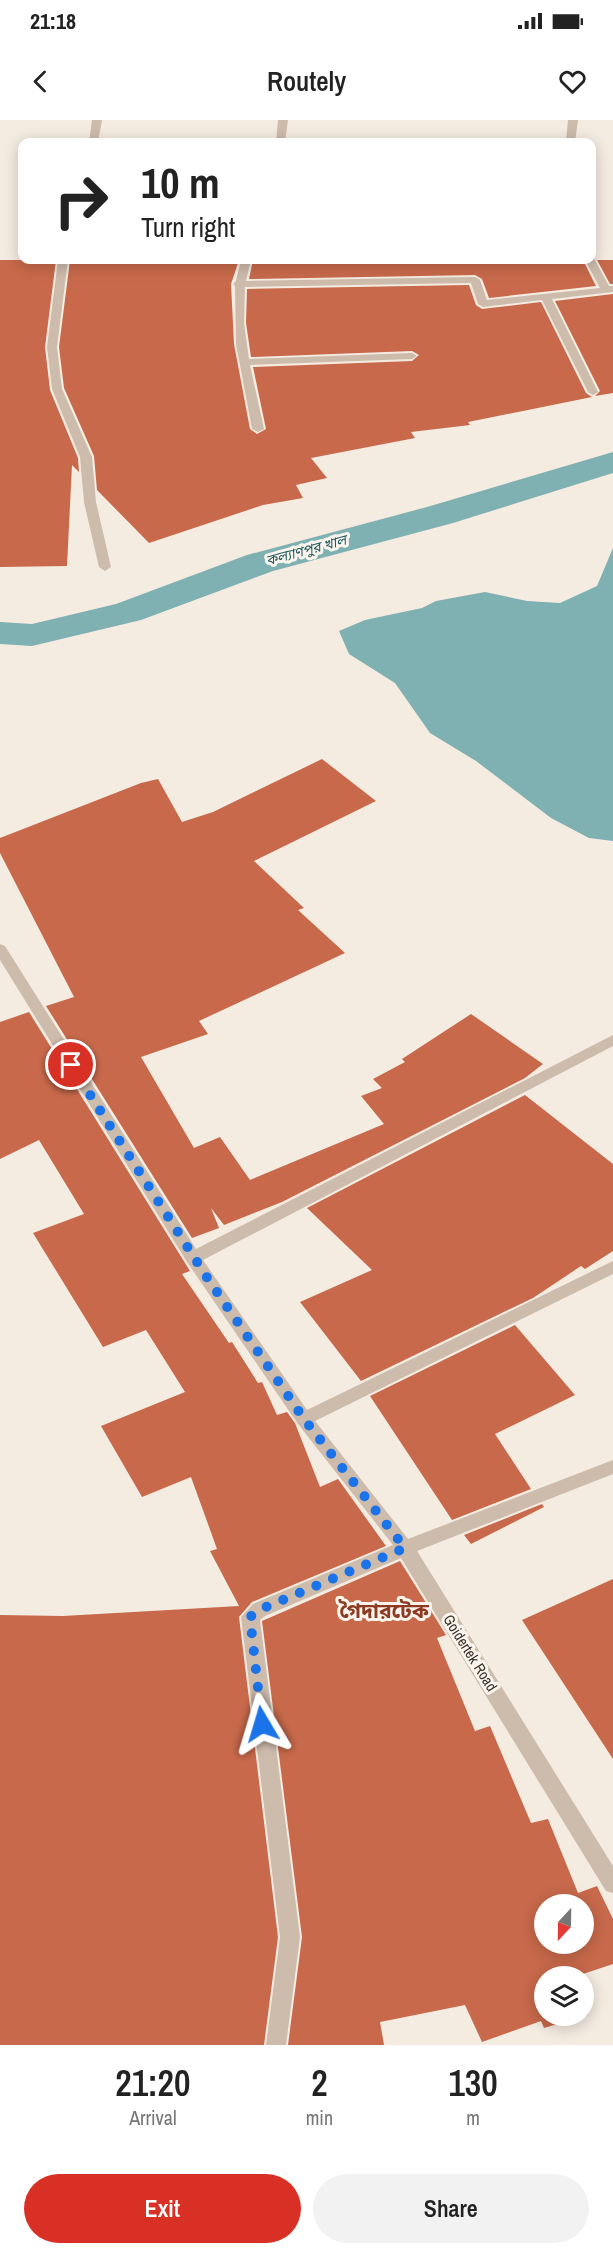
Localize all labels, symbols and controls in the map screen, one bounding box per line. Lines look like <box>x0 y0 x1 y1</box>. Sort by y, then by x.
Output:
text: 21:18 <box>30 6 76 36</box>
text: Routely <box>267 63 346 99</box>
icon: back <box>24 65 57 98</box>
icon: heart <box>556 65 589 98</box>
text: 10 m <box>141 155 220 211</box>
icon: right <box>42 162 120 240</box>
text: Turn right <box>141 209 235 245</box>
water label: কল্যাণপুর খাল <box>264 530 351 569</box>
pin <box>45 1039 96 1090</box>
icon: arrive <box>54 1048 87 1081</box>
district label: গৈদারটেক <box>338 1596 430 1625</box>
street label: Goidertek Road <box>439 1610 502 1695</box>
position arrow <box>230 1692 294 1756</box>
north arrow <box>534 1894 594 1954</box>
map controls <box>534 1894 594 2026</box>
button: layers <box>534 1966 594 2026</box>
text: 21:20 <box>115 2059 190 2107</box>
text: 2 <box>311 2059 328 2107</box>
text: 130 <box>448 2059 498 2107</box>
text: Arrival <box>129 2104 177 2131</box>
text: min <box>306 2104 333 2131</box>
text: m <box>466 2104 480 2131</box>
button: Exit <box>24 2174 301 2243</box>
button: Share <box>313 2174 589 2243</box>

